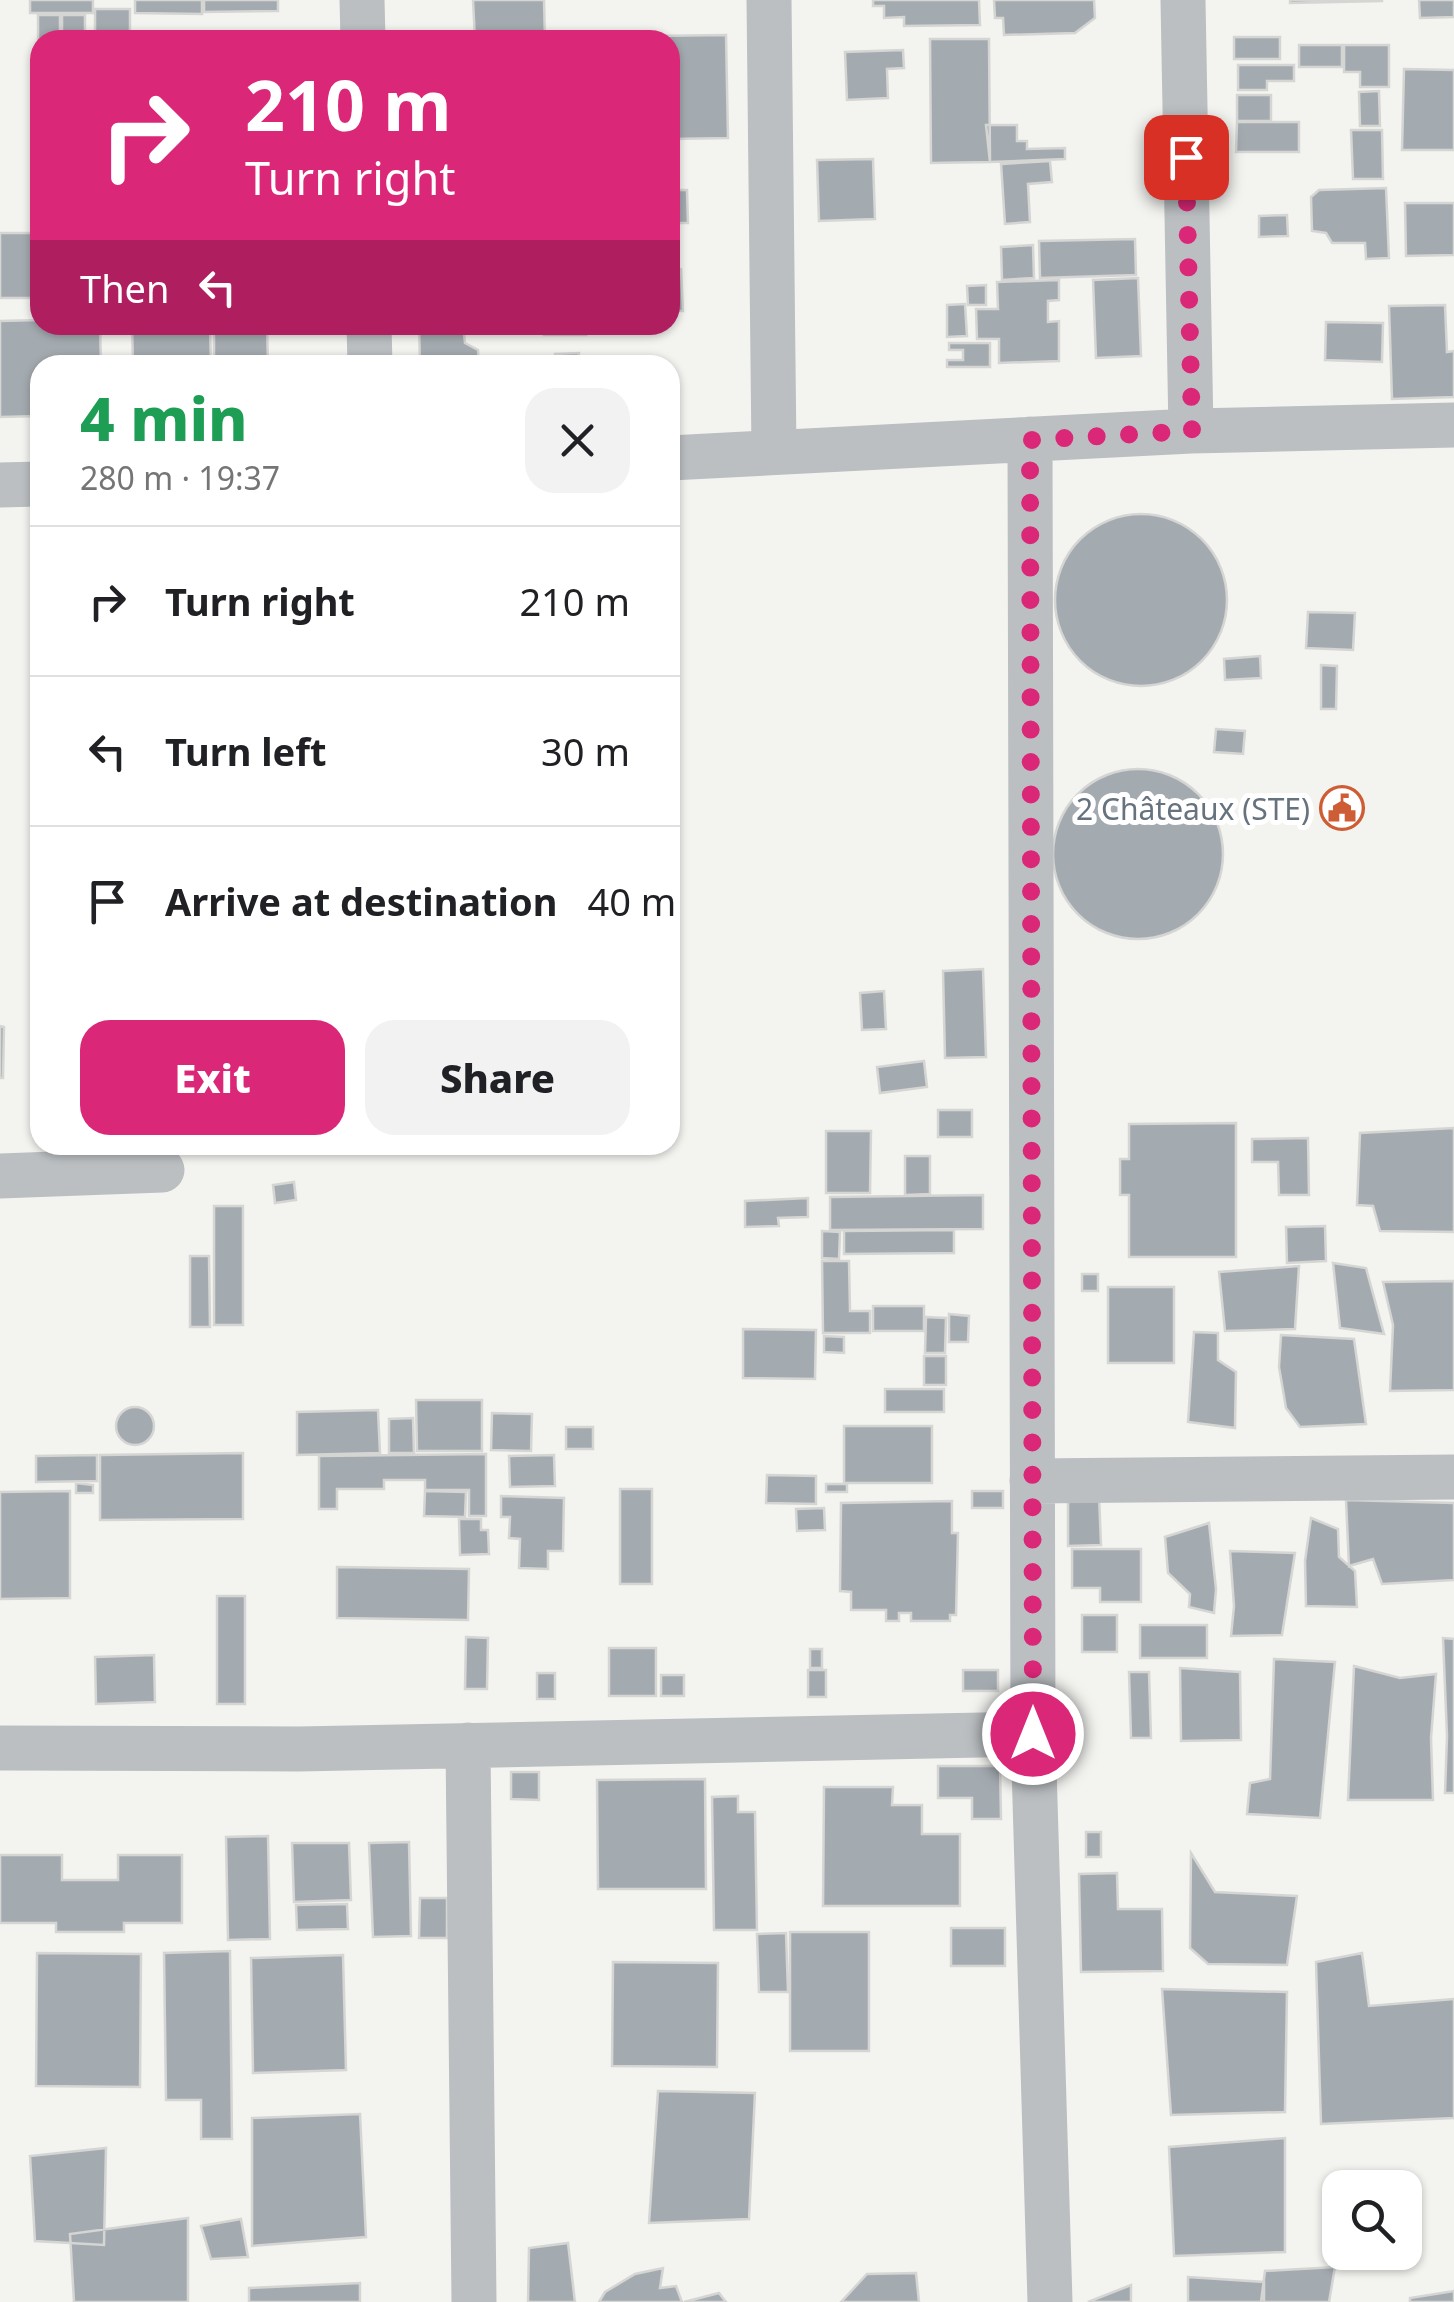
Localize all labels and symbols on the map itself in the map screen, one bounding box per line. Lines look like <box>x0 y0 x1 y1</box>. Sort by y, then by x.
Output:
pin <box>1144 115 1229 200</box>
public building icon: 2 Châteaux (STE) <box>1319 785 1365 831</box>
place label: 2 Châteaux (STE) <box>1076 788 1310 829</box>
position arrow <box>981 1682 1085 1786</box>

